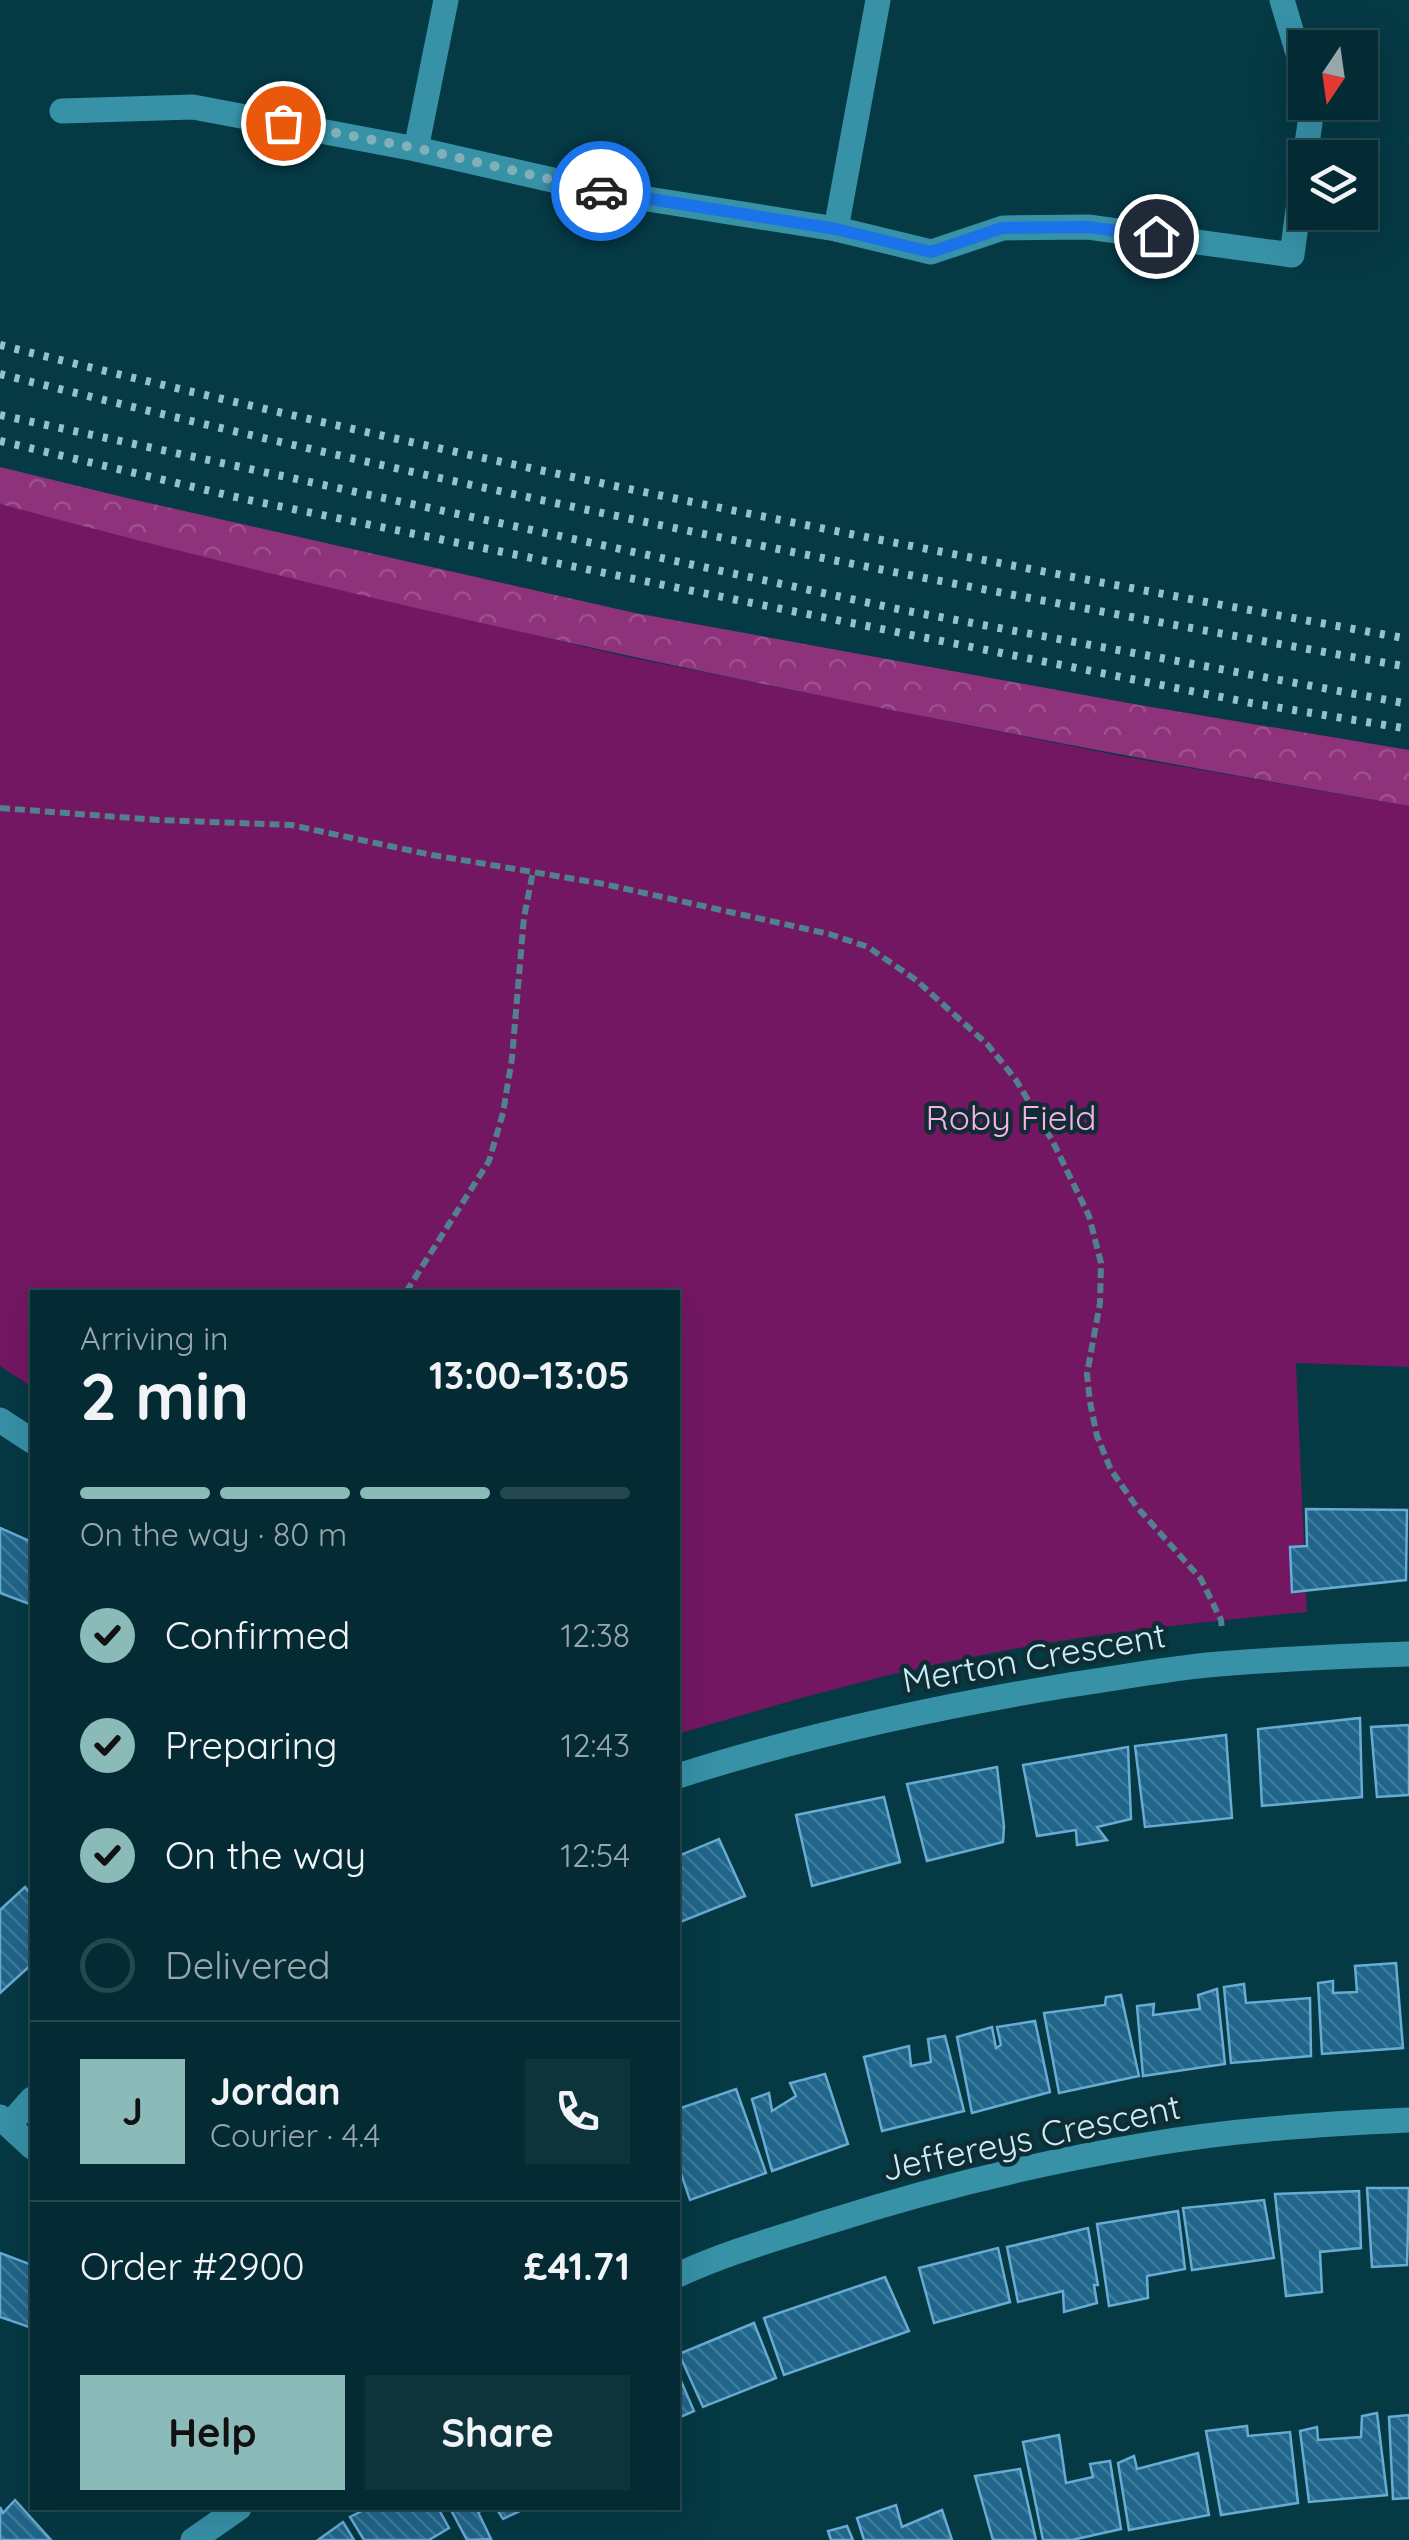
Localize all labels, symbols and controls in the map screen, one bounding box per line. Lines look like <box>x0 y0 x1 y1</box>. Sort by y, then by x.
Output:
north arrow <box>1288 30 1378 120</box>
map controls <box>1288 30 1378 230</box>
pin <box>241 81 326 166</box>
icon: bag <box>256 96 311 151</box>
button: layers <box>1288 140 1378 230</box>
courier <box>551 141 651 241</box>
icon: car <box>574 164 629 219</box>
pin <box>1114 194 1199 279</box>
icon: home <box>1129 209 1184 264</box>
park label: Roby Field <box>925 1095 1097 1139</box>
text: Arriving in <box>80 1318 229 1358</box>
text: 13:00–13:05 <box>429 1351 630 1399</box>
text: 2 min <box>80 1355 249 1436</box>
text: On the way · 80 m <box>80 1514 347 1554</box>
icon: check <box>80 1608 135 1663</box>
text: Confirmed <box>165 1611 350 1659</box>
street label: Merton Crescent <box>899 1612 1169 1702</box>
text: 12:38 <box>560 1615 630 1655</box>
icon: check <box>80 1718 135 1773</box>
text: Preparing <box>165 1721 337 1769</box>
text: 12:43 <box>561 1725 630 1765</box>
icon: check <box>80 1828 135 1883</box>
text: On the way <box>165 1831 366 1879</box>
text: 12:54 <box>560 1835 630 1875</box>
text: Delivered <box>165 1941 331 1989</box>
button: phone <box>525 2059 630 2164</box>
text: Jordan <box>210 2067 341 2115</box>
street label: Jeffereys Crescent <box>877 2084 1184 2190</box>
text: J <box>122 2087 143 2135</box>
text: Courier · 4.4 <box>210 2115 380 2155</box>
text: Order #2900 <box>80 2242 305 2290</box>
text: £41.71 <box>524 2242 630 2290</box>
button: Help <box>80 2375 345 2490</box>
button: Share <box>365 2375 630 2490</box>

